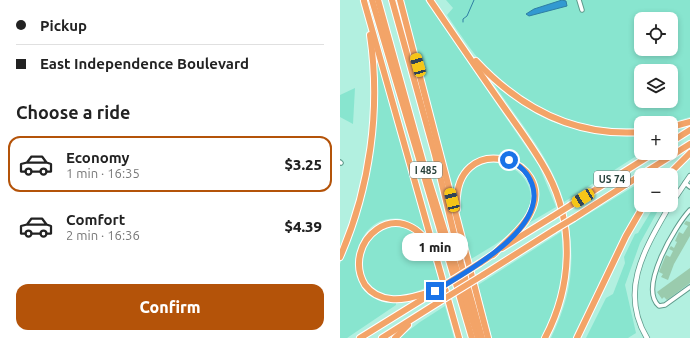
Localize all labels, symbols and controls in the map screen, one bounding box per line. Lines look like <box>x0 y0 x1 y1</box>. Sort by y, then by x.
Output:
map controls <box>634 12 678 212</box>
button: locate <box>634 12 678 56</box>
text: Pickup <box>40 17 87 34</box>
car <box>409 52 427 78</box>
text: East Independence Boulevard <box>40 55 249 72</box>
button: layers <box>634 64 678 108</box>
text: Choose a ride <box>16 102 130 122</box>
button: + <box>634 116 678 160</box>
icon: car <box>18 146 54 182</box>
text: Economy <box>66 149 130 166</box>
route start <box>500 151 518 169</box>
text: $3.25 <box>284 156 322 173</box>
road number: I 485 <box>410 162 442 178</box>
text: 1 min · 16:35 <box>66 166 140 180</box>
button: − <box>634 168 678 212</box>
road number: US 74 <box>594 171 630 187</box>
car <box>443 187 461 213</box>
car <box>570 187 596 209</box>
icon: car <box>18 208 54 244</box>
text: Comfort <box>66 211 125 228</box>
text: $4.39 <box>284 218 322 235</box>
text: 2 min · 16:36 <box>66 228 140 242</box>
callout: 1 min <box>402 233 468 261</box>
text: 1 min <box>418 240 452 254</box>
route end <box>426 282 444 300</box>
button: Confirm <box>16 284 324 330</box>

